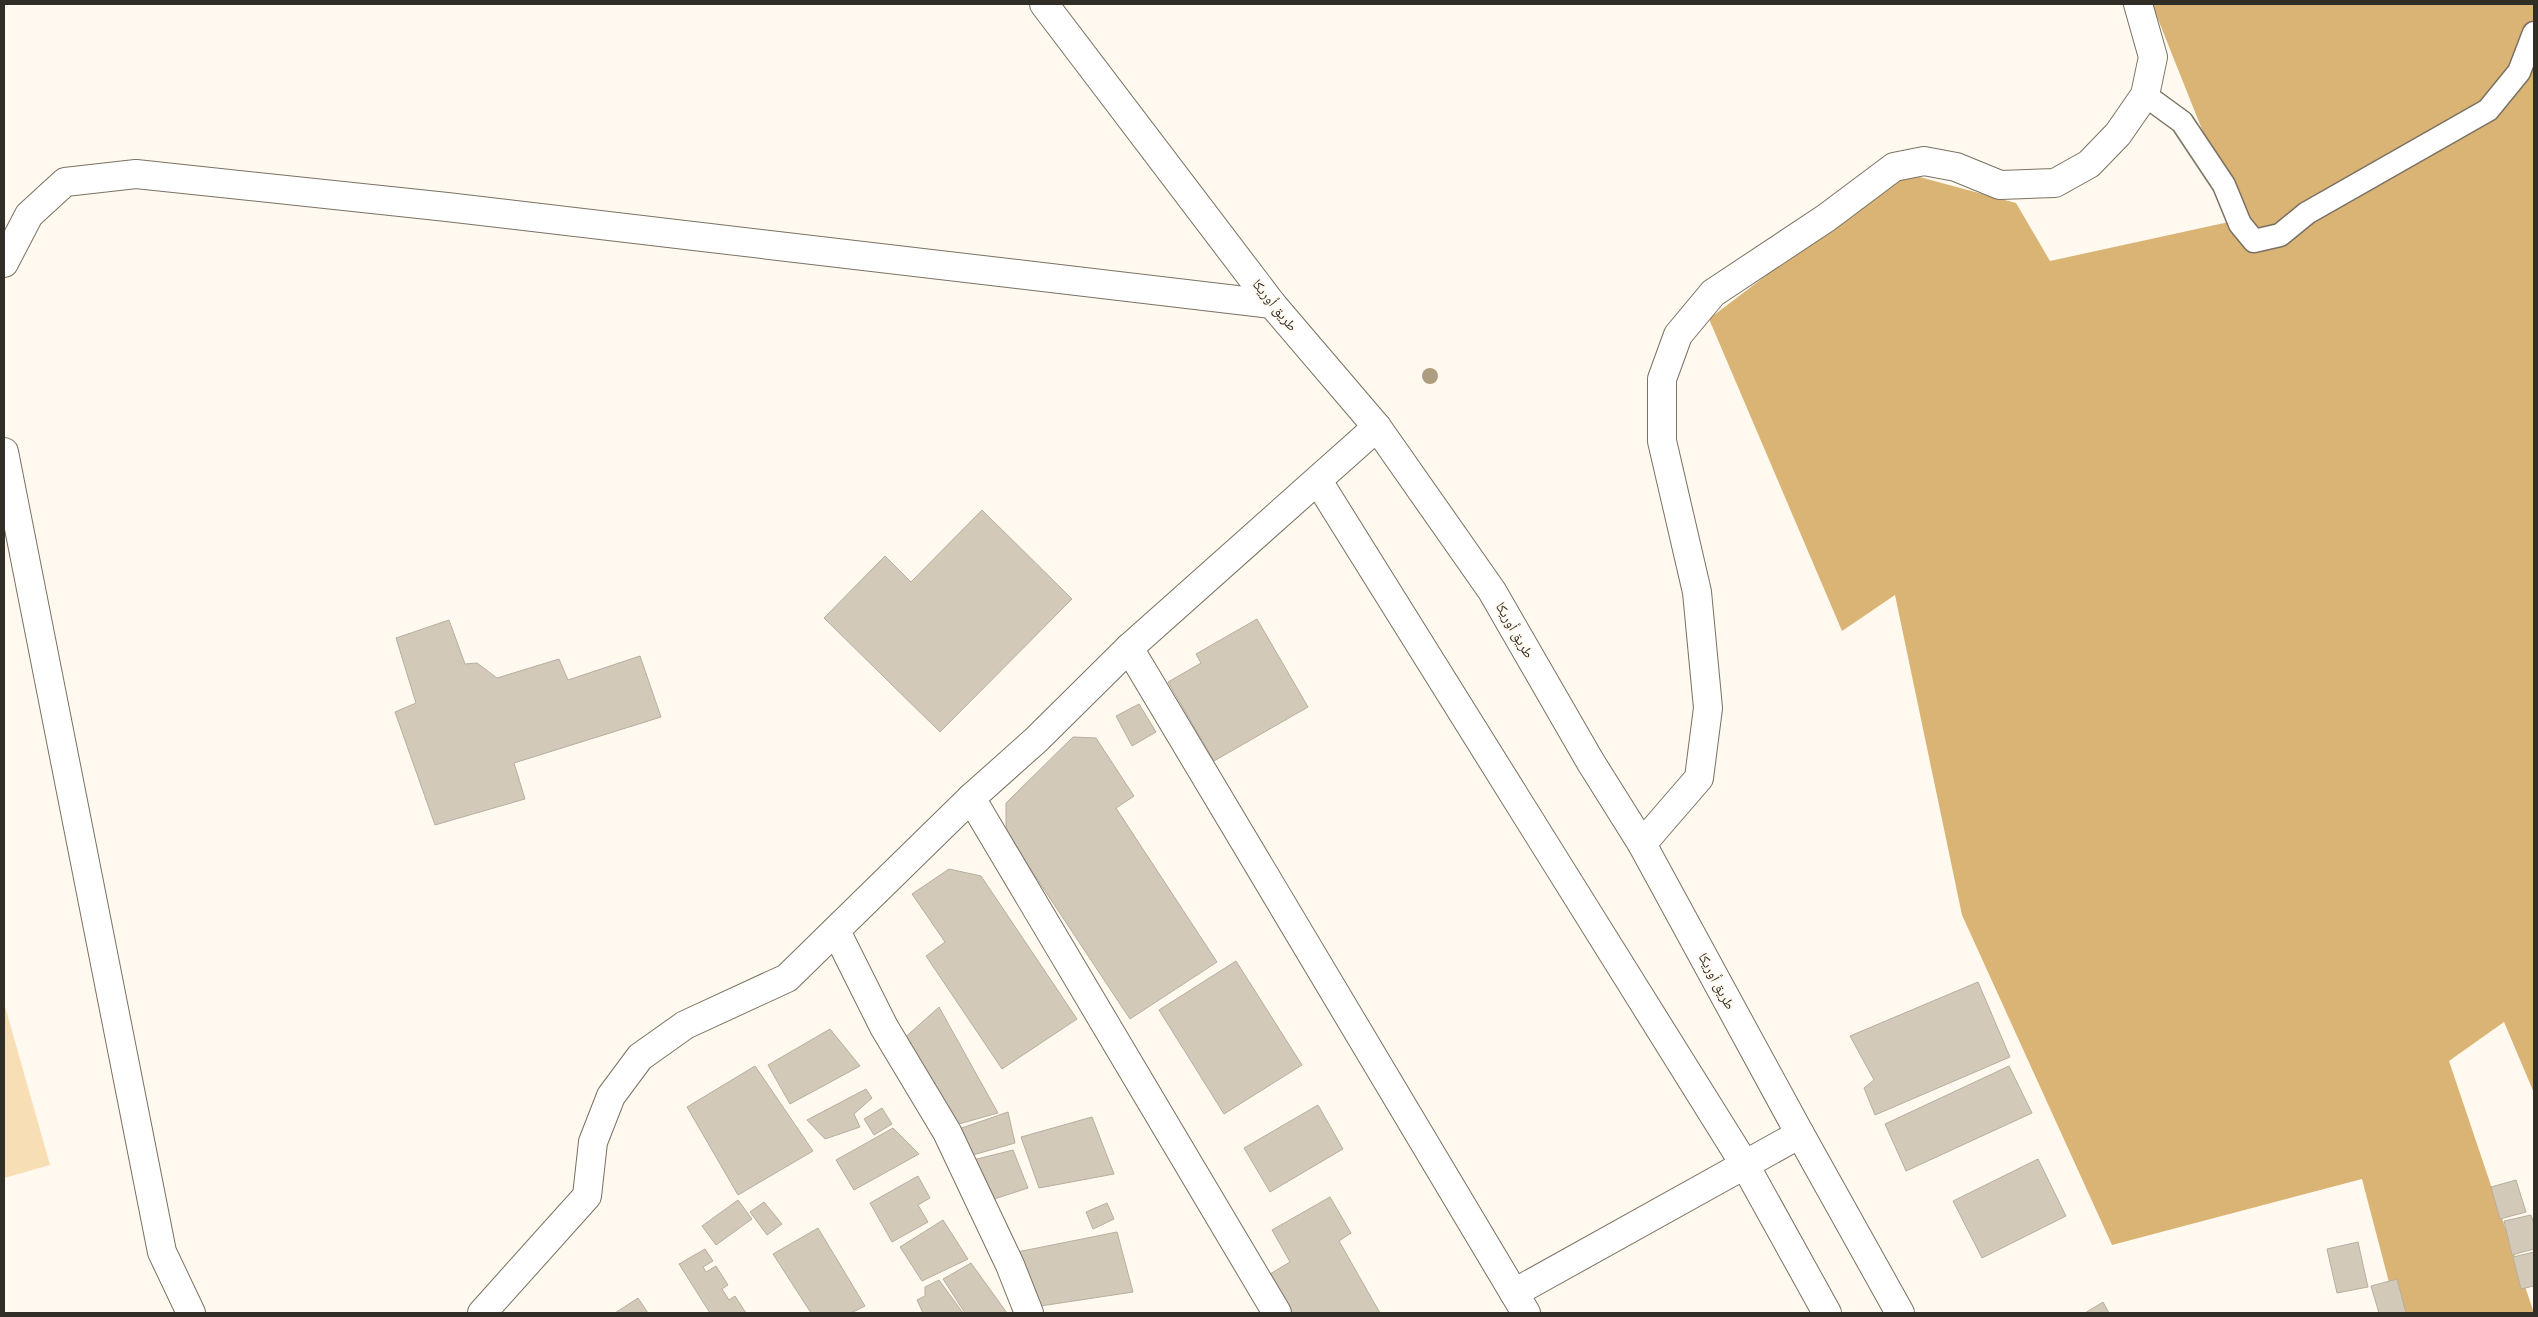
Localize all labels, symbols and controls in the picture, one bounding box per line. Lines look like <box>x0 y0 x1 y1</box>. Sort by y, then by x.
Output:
street label: طريق أوريكا <box>1248 275 1301 335</box>
street label: طريق أوريكا <box>1491 599 1538 662</box>
street label: طريق أوريكا <box>1694 949 1739 1013</box>

